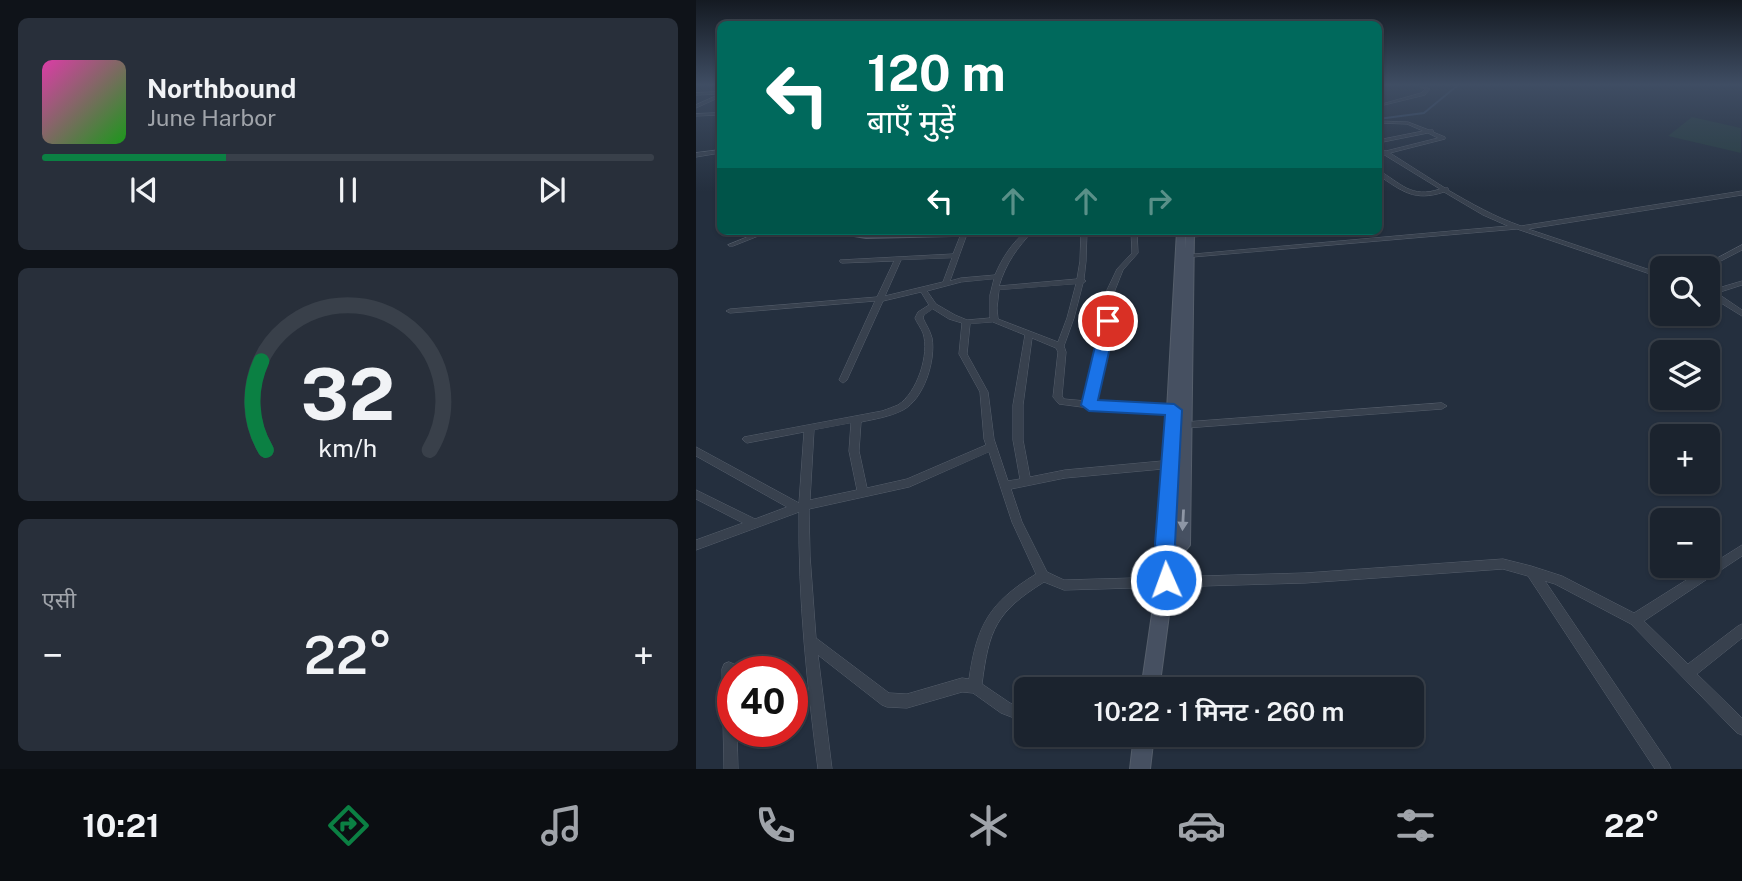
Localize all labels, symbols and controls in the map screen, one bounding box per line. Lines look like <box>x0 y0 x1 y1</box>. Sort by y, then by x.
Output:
text: 120 m <box>867 44 1006 102</box>
icon: left <box>752 49 843 140</box>
text: Northbound <box>147 73 296 104</box>
text: बाएँ मुड़ें <box>867 103 955 140</box>
text: June Harbor <box>147 104 276 131</box>
icon: previous <box>125 171 163 209</box>
icon: pause <box>329 171 367 209</box>
icon: next <box>533 171 571 209</box>
icon: left <box>921 182 959 220</box>
icon: ahead <box>994 182 1032 220</box>
icon: ahead <box>1067 182 1105 220</box>
icon: right <box>1140 182 1178 220</box>
map controls <box>1650 256 1720 578</box>
button: search <box>1650 256 1720 326</box>
pin <box>1078 291 1138 351</box>
icon: arrive <box>1089 302 1127 340</box>
button: layers <box>1650 340 1720 410</box>
text: 32 <box>301 352 395 437</box>
button: + <box>1650 424 1720 494</box>
text: km/h <box>319 433 377 463</box>
button: − <box>1650 508 1720 578</box>
one-way arrow <box>1178 509 1189 531</box>
position arrow <box>1129 543 1203 617</box>
text: एसी <box>42 586 76 613</box>
text: 22° <box>304 625 392 686</box>
text: − <box>42 633 63 678</box>
text: + <box>633 633 654 678</box>
speed limit sign: 40 <box>717 656 808 747</box>
text: 10:22 · 1 मिनट · 260 m <box>1094 696 1344 727</box>
icon: directions <box>324 801 373 850</box>
icon: music <box>537 801 586 850</box>
icon: phone <box>751 801 800 850</box>
icon: climate <box>964 801 1013 850</box>
icon: car <box>1177 801 1226 850</box>
icon: filters <box>1391 801 1440 850</box>
text: 10:21 <box>82 807 160 844</box>
text: 22° <box>1604 807 1660 844</box>

